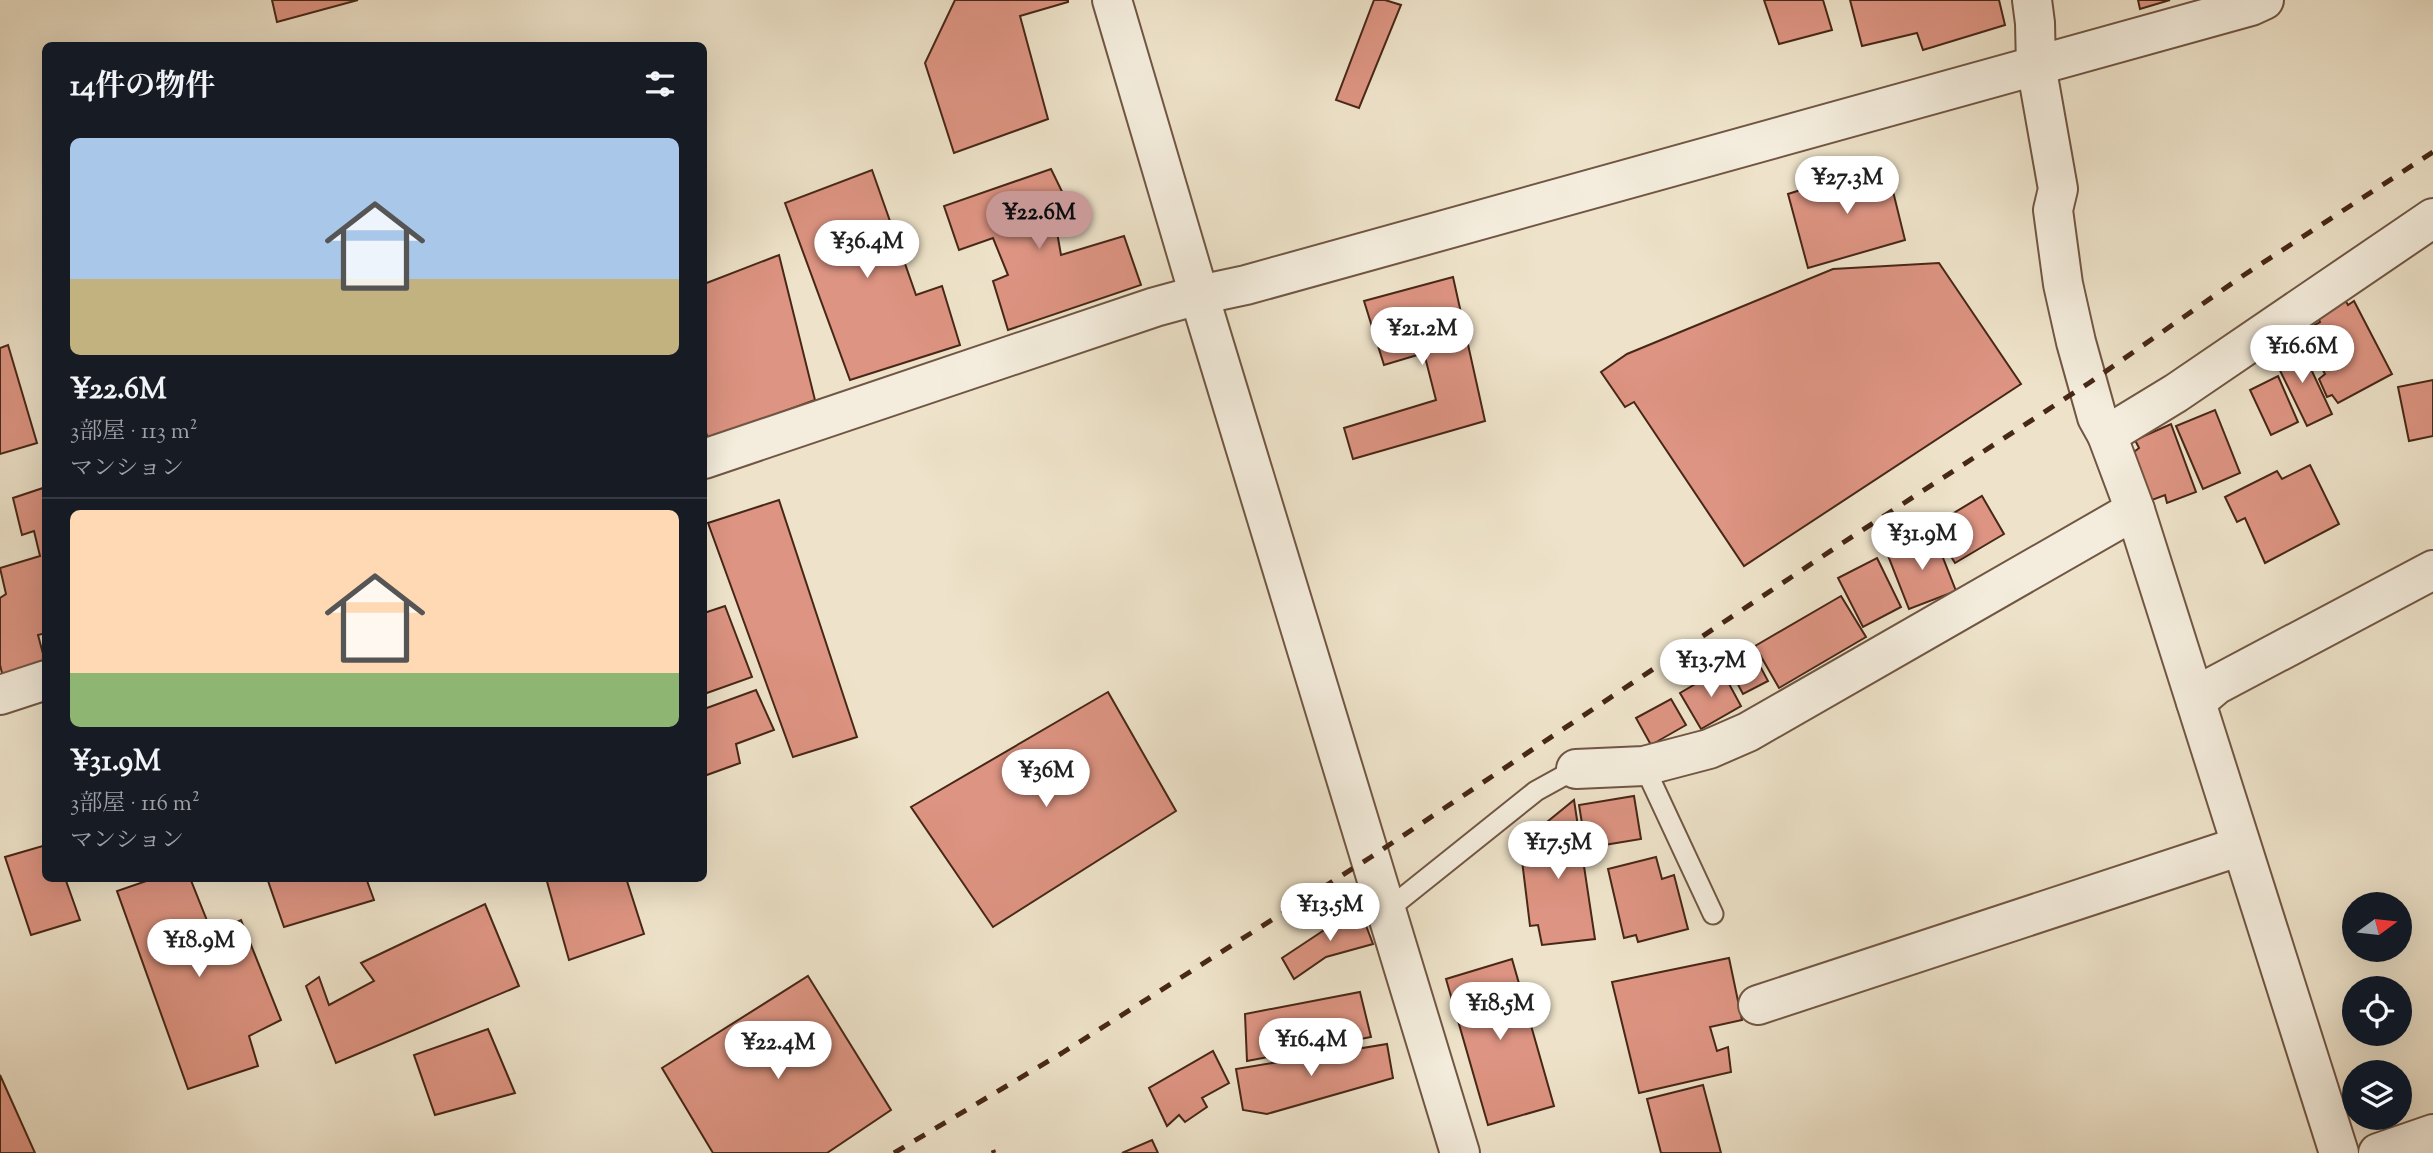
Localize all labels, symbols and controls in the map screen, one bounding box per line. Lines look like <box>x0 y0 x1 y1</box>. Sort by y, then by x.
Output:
icon: filters <box>641 65 679 103</box>
text: 14件の物件 <box>70 66 215 109</box>
pin: ¥27.3M <box>1790 156 1904 216</box>
text: ¥27.3M <box>1811 162 1883 195</box>
icon: home <box>312 183 438 309</box>
pin: ¥22.6M <box>982 191 1096 251</box>
text: ¥22.6M <box>1002 197 1076 230</box>
pin: ¥36.4M <box>810 220 924 280</box>
text: ¥36.4M <box>830 226 904 259</box>
pin: ¥21.2M <box>1365 308 1479 367</box>
text: ¥21.2M <box>1387 313 1457 346</box>
pin: ¥16.6M <box>2245 326 2359 385</box>
text: ¥16.6M <box>2266 331 2338 364</box>
text: ¥22.6M <box>70 369 167 412</box>
text: 3部屋 · 113 m² <box>70 416 198 449</box>
text: マンション <box>70 453 184 486</box>
pin: ¥31.9M <box>1865 512 1979 572</box>
text: ¥31.9M <box>1887 518 1957 551</box>
icon: home <box>312 555 438 681</box>
pin: ¥13.7M <box>1654 640 1768 699</box>
text: ¥13.7M <box>1676 645 1746 678</box>
text: ¥31.9M <box>70 741 161 784</box>
pin: ¥36M <box>1005 750 1087 809</box>
text: ¥36M <box>1018 755 1074 788</box>
text: 3部屋 · 116 m² <box>70 788 200 821</box>
pin: ¥17.5M <box>1501 822 1615 881</box>
text: マンション <box>70 825 184 858</box>
text: ¥17.5M <box>1524 827 1592 860</box>
pin: ¥13.5M <box>1273 884 1387 943</box>
text: ¥13.5M <box>1297 889 1363 922</box>
north arrow <box>2342 892 2412 962</box>
map controls <box>2342 892 2412 1130</box>
pin: ¥18.9M <box>142 920 256 979</box>
text: ¥18.9M <box>163 925 235 958</box>
button: locate <box>2342 976 2412 1046</box>
pin: ¥18.5M <box>1443 982 1557 1042</box>
text: ¥18.5M <box>1466 988 1534 1021</box>
pin: ¥16.4M <box>1254 1018 1368 1078</box>
pin: ¥22.4M <box>721 1021 835 1081</box>
text: ¥16.4M <box>1275 1024 1347 1057</box>
text: ¥22.4M <box>741 1027 815 1060</box>
button: layers <box>2342 1060 2412 1130</box>

